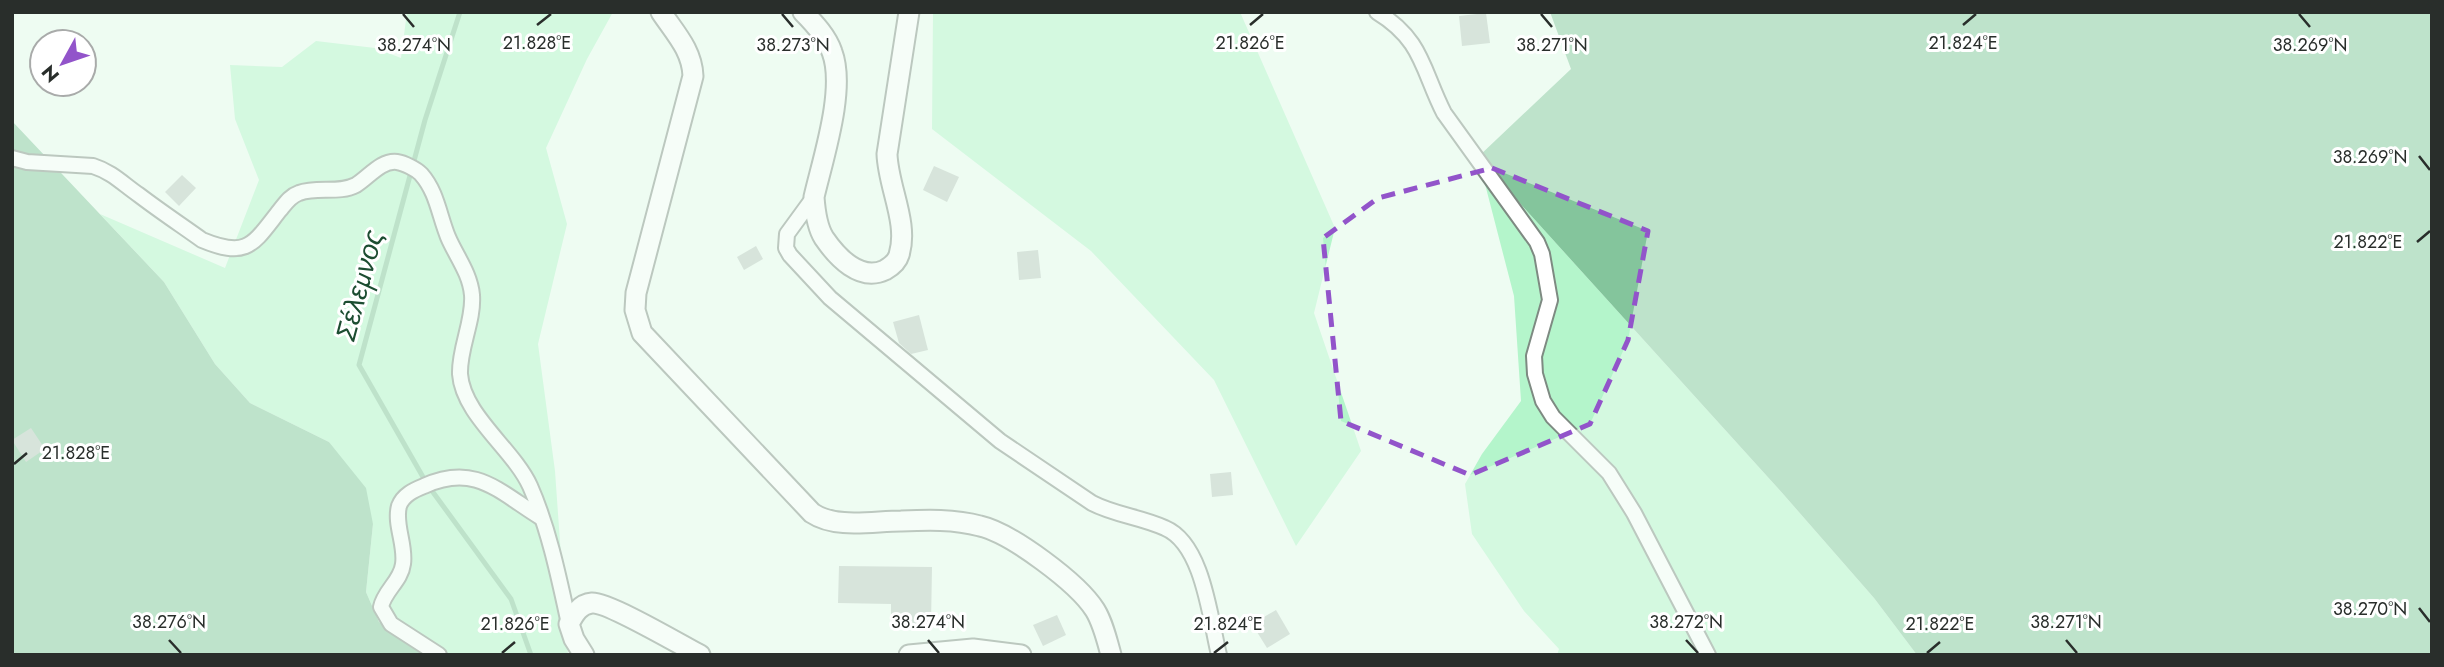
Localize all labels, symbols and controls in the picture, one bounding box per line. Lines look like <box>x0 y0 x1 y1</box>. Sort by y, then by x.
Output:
north arrow <box>28 28 98 98</box>
text: 21.828°E <box>503 30 571 56</box>
text: 21.826°E <box>1215 30 1285 56</box>
text: 21.824°E <box>1928 30 1998 56</box>
text: 38.274°N <box>377 32 451 58</box>
text: 38.273°N <box>756 32 830 58</box>
text: 38.271°N <box>1516 32 1588 58</box>
text: 38.269°N <box>2273 32 2347 58</box>
text: N <box>35 59 66 88</box>
text: 38.269°N <box>2333 144 2407 170</box>
water label: Σέλεμνος <box>325 225 394 346</box>
text: 21.822°E <box>2334 229 2402 255</box>
text: 21.828°E <box>42 440 110 466</box>
text: 38.270°N <box>2333 596 2407 622</box>
text: 38.276°N <box>132 609 206 635</box>
text: 38.274°N <box>891 609 965 635</box>
text: 38.272°N <box>1649 609 1723 635</box>
text: 38.271°N <box>2030 609 2102 635</box>
text: 21.826°E <box>480 611 550 637</box>
text: 21.824°E <box>1193 611 1263 637</box>
text: 21.822°E <box>1906 611 1974 637</box>

